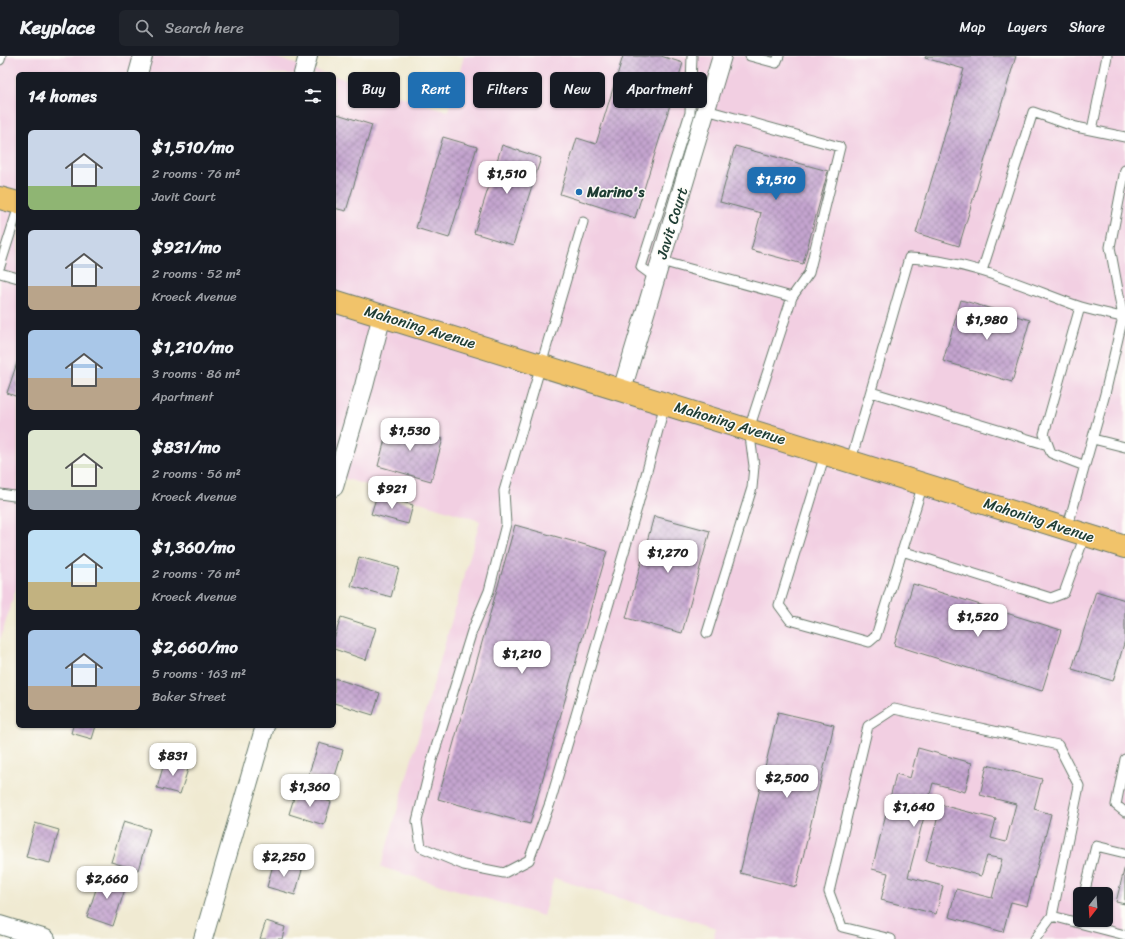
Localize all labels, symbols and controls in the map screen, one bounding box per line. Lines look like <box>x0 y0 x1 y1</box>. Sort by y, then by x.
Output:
search box <box>119 10 399 46</box>
text: Keyplace <box>20 11 95 44</box>
text: Search here <box>165 15 244 41</box>
text: Map <box>960 15 985 40</box>
text: Layers <box>1007 15 1047 40</box>
text: Share <box>1069 15 1105 40</box>
icon: search <box>133 17 155 39</box>
chip: Buy <box>348 72 400 108</box>
chip: Rent <box>408 72 465 108</box>
chip: Filters <box>473 72 542 108</box>
chip: New <box>550 72 605 108</box>
chip: Apartment <box>613 72 707 108</box>
text: 14 homes <box>28 81 97 111</box>
icon: filters <box>302 85 324 107</box>
text: $1,510/mo <box>152 132 234 162</box>
icon: home <box>60 146 108 194</box>
pin: $1,510 <box>474 161 540 195</box>
text: 2 rooms · 76 m² <box>152 162 240 185</box>
text: $1,510 <box>487 162 527 185</box>
pin: $1,510 <box>743 167 809 201</box>
text: $1,510 <box>756 168 796 191</box>
place label: Marino's <box>586 179 645 205</box>
street label: Javit Court <box>649 184 695 263</box>
text: Javit Court <box>152 185 216 208</box>
marker: Marino's <box>574 187 584 197</box>
text: $921/mo <box>152 232 221 262</box>
icon: home <box>60 246 108 294</box>
text: 2 rooms · 52 m² <box>152 262 241 285</box>
text: Kroeck Avenue <box>152 285 237 308</box>
street label: Mahoning Avenue <box>361 298 479 356</box>
pin: $1,980 <box>954 307 1020 341</box>
text: $1,980 <box>966 308 1008 331</box>
text: $1,210/mo <box>152 332 233 362</box>
icon: home <box>60 346 108 394</box>
text: 3 rooms · 86 m² <box>152 362 240 385</box>
text: Apartment <box>152 385 213 408</box>
street label: Mahoning Avenue <box>671 394 789 452</box>
pin: $1,530 <box>377 418 443 452</box>
text: $1,530 <box>389 419 431 442</box>
text: $831/mo <box>152 432 220 462</box>
icon: home <box>60 446 108 494</box>
text: 2 rooms · 56 m² <box>152 462 241 485</box>
pin: $921 <box>368 476 416 510</box>
text: $921 <box>377 477 407 500</box>
text: Kroeck Avenue <box>152 485 237 508</box>
street label: Mahoning Avenue <box>980 490 1098 550</box>
text: $1,360/mo <box>152 532 235 562</box>
pin: $1,270 <box>635 540 701 574</box>
text: $1,270 <box>648 541 688 564</box>
icon: home <box>60 546 108 594</box>
text: 2 rooms · 76 m² <box>152 562 240 585</box>
text: Kroeck Avenue <box>152 585 237 608</box>
pin: $1,520 <box>945 604 1011 638</box>
text: $1,520 <box>957 605 999 628</box>
text: $2,660/mo <box>152 632 238 662</box>
pin: $1,210 <box>489 641 555 675</box>
text: $1,210 <box>502 642 542 665</box>
icon: home <box>60 646 108 694</box>
text: 5 rooms · 163 m² <box>152 662 246 685</box>
text: Baker Street <box>152 685 226 708</box>
pin: $831 <box>149 743 197 777</box>
text: $831 <box>158 744 188 767</box>
pin: $2,500 <box>754 765 820 799</box>
text: $2,500 <box>765 766 809 789</box>
pin: $1,360 <box>277 774 343 808</box>
text: $1,360 <box>290 775 330 798</box>
pin: $1,640 <box>881 794 947 828</box>
text: $1,640 <box>893 795 935 818</box>
pin: $2,250 <box>251 844 317 878</box>
text: $2,250 <box>262 845 306 868</box>
pin: $2,660 <box>74 866 140 900</box>
text: $2,660 <box>86 867 128 890</box>
north arrow <box>1073 887 1113 927</box>
map controls <box>1073 887 1113 927</box>

